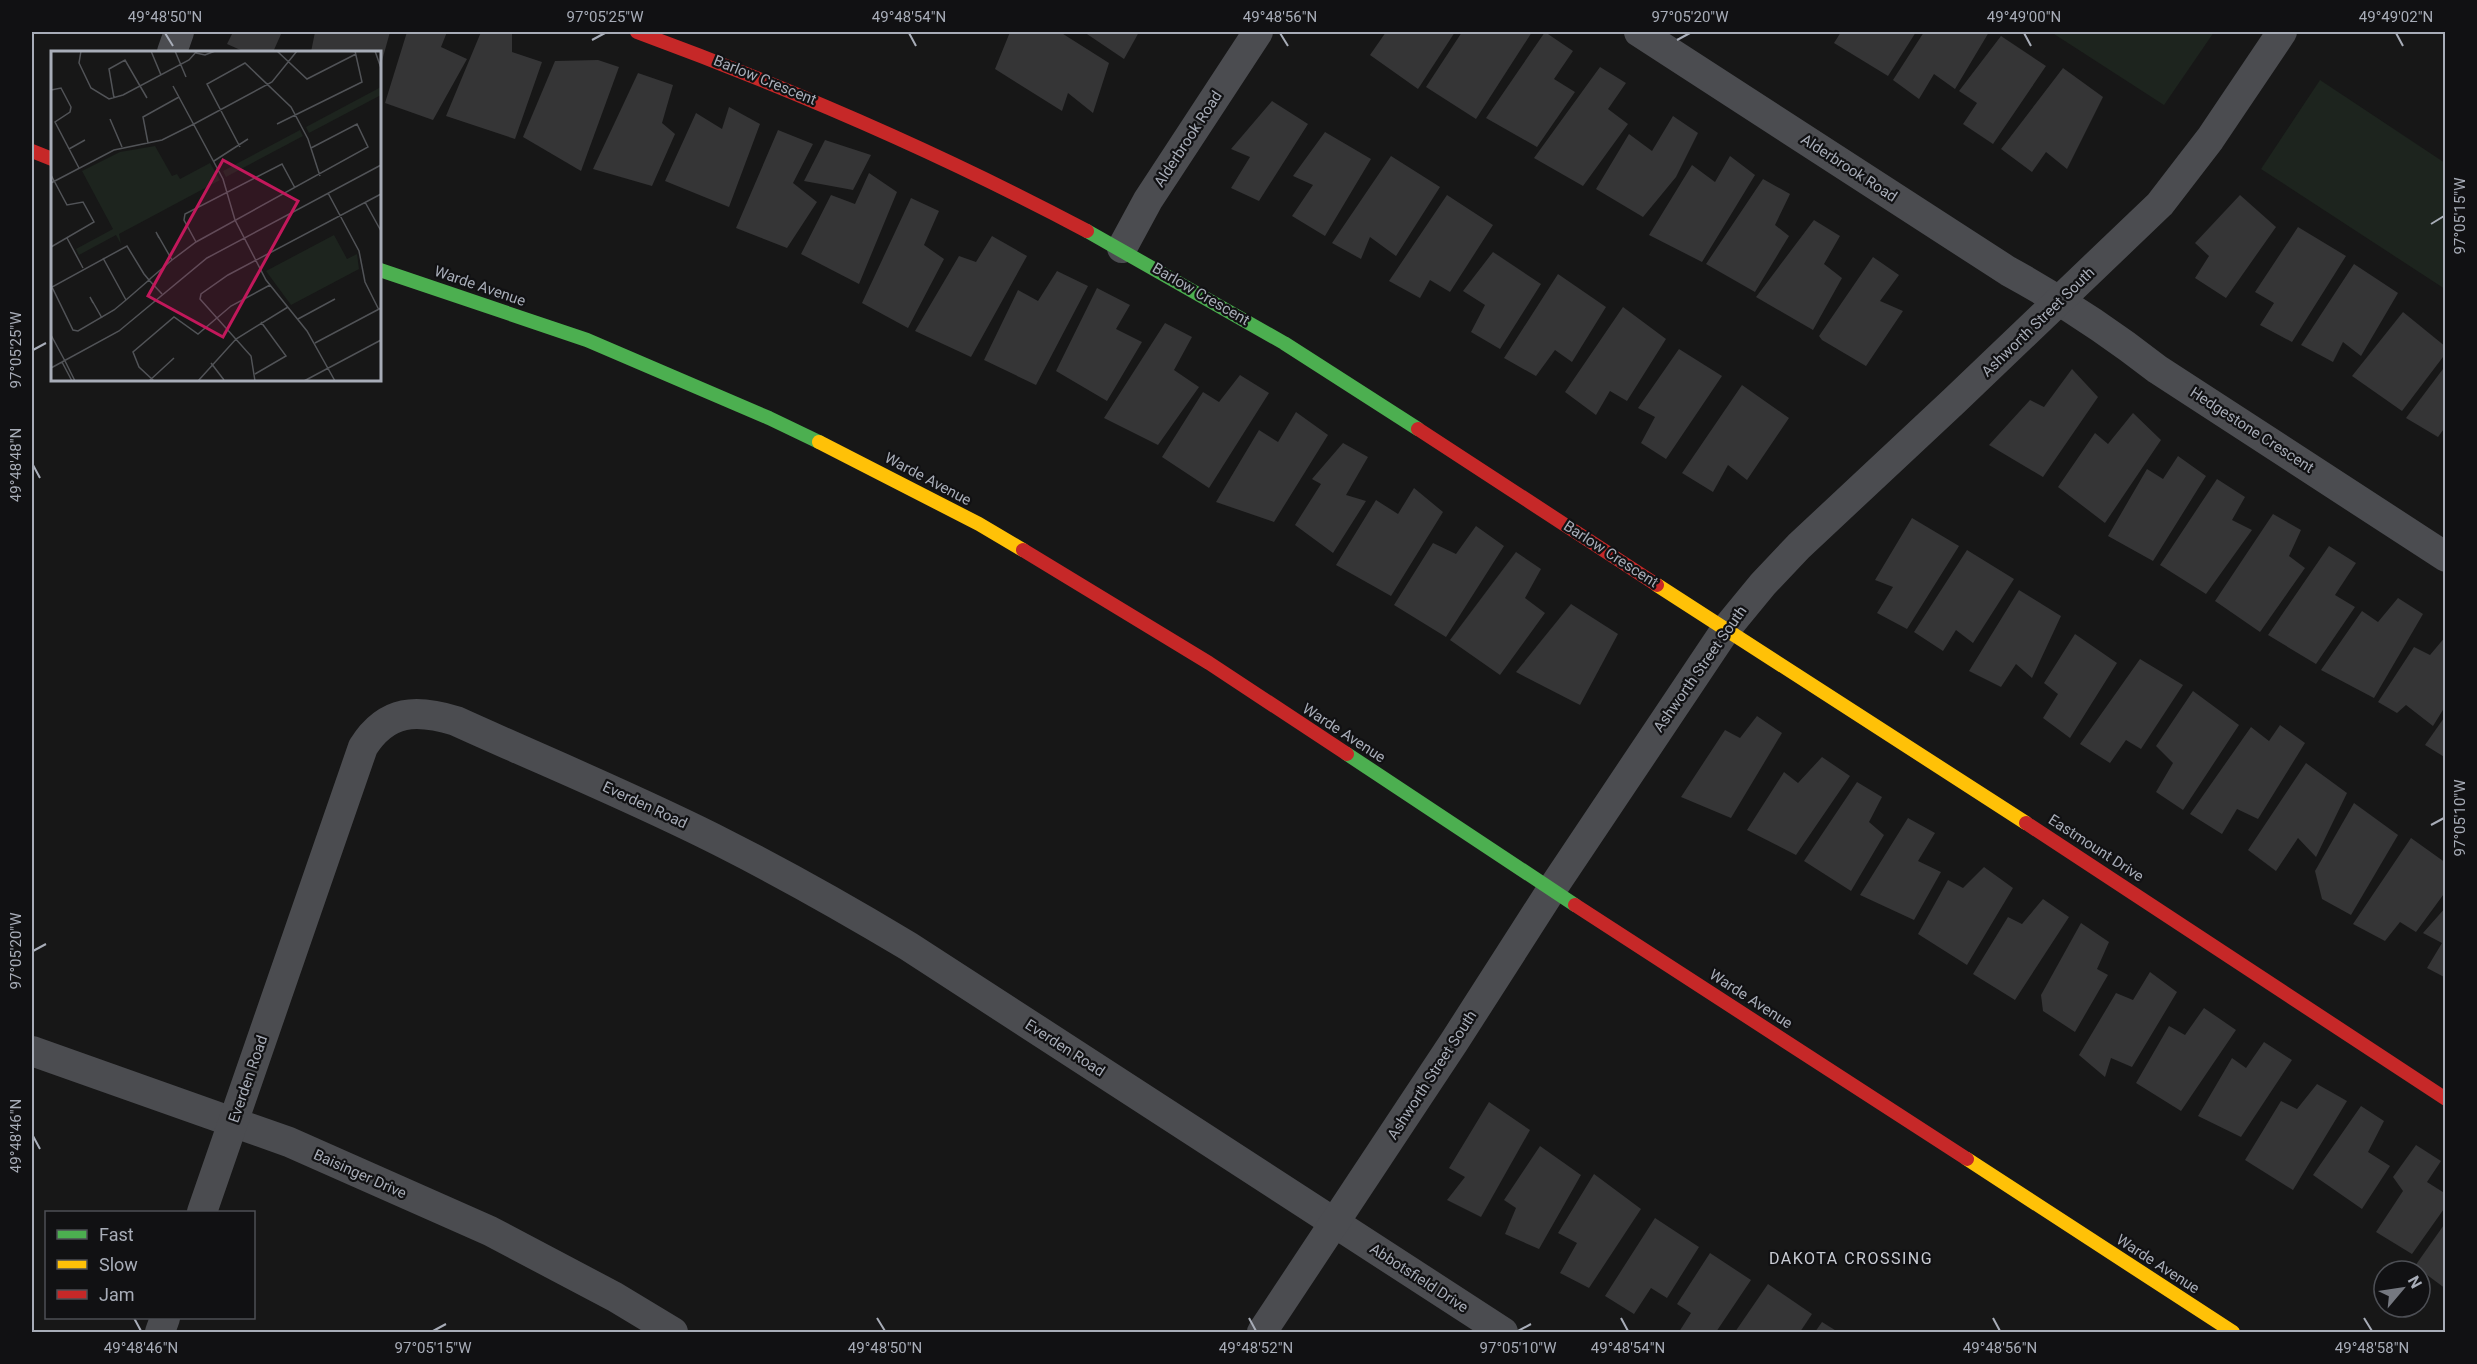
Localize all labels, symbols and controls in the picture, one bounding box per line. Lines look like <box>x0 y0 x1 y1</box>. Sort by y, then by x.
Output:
text: 49°48'50"N <box>128 8 202 26</box>
text: 97°05'25"W <box>567 8 643 26</box>
text: 49°48'54"N <box>872 8 946 26</box>
text: 49°48'56"N <box>1243 8 1317 26</box>
text: 97°05'20"W <box>1652 8 1728 26</box>
text: 49°49'00"N <box>1987 8 2061 26</box>
text: 49°49'02"N <box>2359 8 2433 26</box>
inset map <box>51 51 381 381</box>
street label: Barlow Crescent <box>711 51 819 109</box>
street label: Alderbrook Road <box>1150 87 1226 191</box>
street label: Alderbrook Road <box>1797 130 1901 206</box>
text: 97°05'15"W <box>2451 178 2469 254</box>
street label: Barlow Crescent <box>1149 259 1253 329</box>
street label: Warde Avenue <box>432 262 528 310</box>
street label: Ashworth Street South <box>1978 263 2098 381</box>
text: 97°05'25"W <box>7 312 25 388</box>
street label: Hedgestone Crescent <box>2187 383 2317 477</box>
text: 49°48'48"N <box>7 428 25 502</box>
street label: Warde Avenue <box>882 449 974 509</box>
street label: Barlow Crescent <box>1560 517 1662 591</box>
street label: Ashworth Street South <box>1650 602 1750 736</box>
street label: Warde Avenue <box>1299 699 1389 767</box>
street label: Everden Road <box>600 778 690 832</box>
text: 97°05'10"W <box>2451 780 2469 856</box>
street label: Eastmount Drive <box>2045 811 2147 886</box>
text: 97°05'20"W <box>7 913 25 989</box>
street label: Warde Avenue <box>1706 965 1796 1033</box>
street label: Ashworth Street South <box>1384 1007 1480 1143</box>
street label: Everden Road <box>1022 1016 1108 1080</box>
street label: Everden Road <box>225 1033 271 1125</box>
text: 49°48'46"N <box>7 1099 25 1173</box>
street label: Baisinger Drive <box>311 1145 409 1203</box>
legend <box>45 1211 255 1319</box>
text: Fast <box>99 1224 134 1245</box>
street label: Warde Avenue <box>2113 1230 2203 1298</box>
street label: Abbotsfield Drive <box>1366 1240 1472 1317</box>
district label: DAKOTA CROSSING <box>1769 1249 1933 1268</box>
text: Slow <box>99 1254 138 1275</box>
north arrow <box>2372 1259 2432 1319</box>
text: N <box>2404 1272 2426 1292</box>
text: Jam <box>99 1284 135 1305</box>
text: 49°48'46"N <box>104 1339 178 1357</box>
text: 97°05'15"W <box>395 1339 471 1357</box>
text: 49°48'50"N <box>848 1339 922 1357</box>
text: 49°48'52"N <box>1219 1339 1293 1357</box>
text: 97°05'10"W <box>1480 1339 1556 1357</box>
text: 49°48'54"N <box>1591 1339 1665 1357</box>
text: 49°48'56"N <box>1963 1339 2037 1357</box>
text: 49°48'58"N <box>2335 1339 2409 1357</box>

